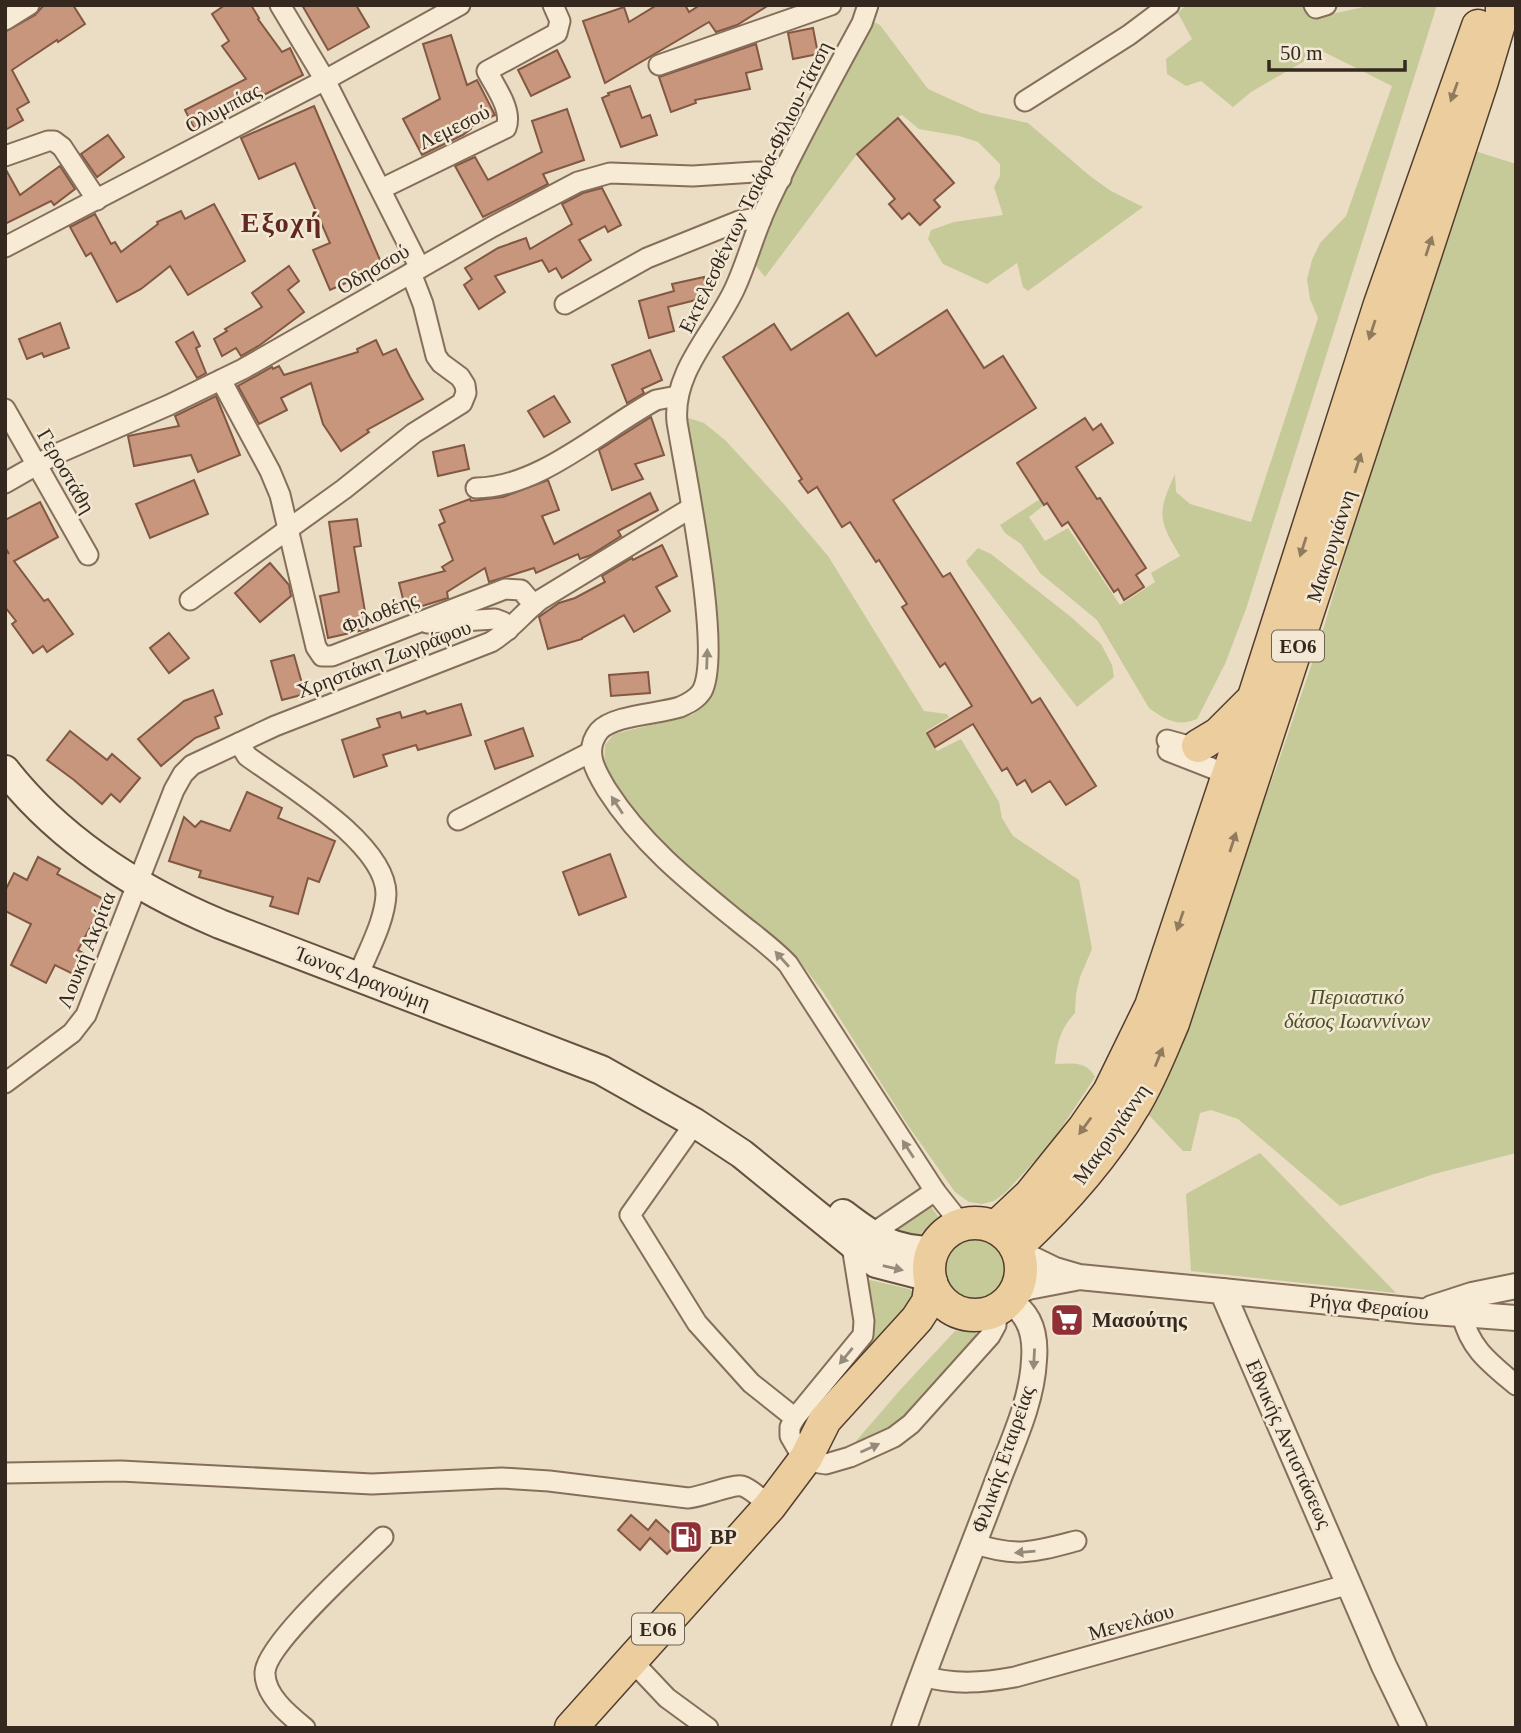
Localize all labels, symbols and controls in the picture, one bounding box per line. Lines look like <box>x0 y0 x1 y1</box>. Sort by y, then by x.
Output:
scale bar <box>1269 28 1406 72</box>
street label: Εκτελεσθέντων Τσιάρα-Φίλιου-Τάτση <box>674 37 836 337</box>
text: 50 m <box>1280 41 1323 65</box>
street label: Ολυμπίας <box>181 78 266 138</box>
one-way arrow <box>1448 82 1459 103</box>
street label: Λεμεσού <box>414 99 494 155</box>
district label: Εξοχή <box>241 207 323 238</box>
one-way arrow <box>1424 236 1434 257</box>
street label: Οδησσού <box>333 239 413 299</box>
one-way arrow <box>1366 320 1377 341</box>
street label: Γεροστάθη <box>32 424 100 518</box>
one-way arrow <box>1353 452 1364 473</box>
street label: Μακρυγιάννη <box>1302 487 1360 605</box>
one-way arrow <box>1297 537 1307 558</box>
street label: Φιλοθέης <box>338 587 422 639</box>
street label: Χρηστάκη Ζωγράφου <box>294 615 474 703</box>
road number: ΕΟ6 <box>1272 631 1324 662</box>
one-way arrow <box>701 648 712 670</box>
one-way arrow <box>610 796 624 814</box>
one-way arrow <box>1228 831 1239 852</box>
street label: Λουκή Ακρίτα <box>52 888 120 1012</box>
one-way arrow <box>1174 911 1185 932</box>
street label: Ίωνος Δραγούμη <box>291 941 434 1015</box>
one-way arrow <box>775 951 791 968</box>
park label: Περιαστικό δάσος Ιωαννίνων <box>1284 985 1431 1033</box>
one-way arrow <box>1154 1046 1165 1067</box>
street label: Μακρυγιάννη <box>1068 1079 1154 1189</box>
one-way arrow <box>1078 1117 1092 1135</box>
one-way arrow <box>901 1139 914 1159</box>
one-way arrow <box>882 1263 904 1274</box>
street label: Ρήγα Φεραίου <box>1308 1288 1430 1324</box>
supermarket icon: Μασούτης <box>1048 1301 1086 1339</box>
place label: Μασούτης <box>1092 1308 1188 1332</box>
one-way arrow <box>839 1348 854 1365</box>
one-way arrow <box>1028 1348 1039 1370</box>
street label: Εθνικής Αντιστάσεως <box>1241 1356 1337 1533</box>
street label: Φιλικής Εταιρείας <box>967 1382 1040 1536</box>
one-way arrow <box>859 1442 880 1453</box>
fuel station icon: BP <box>667 1518 705 1556</box>
place label: BP <box>710 1525 737 1549</box>
one-way arrow <box>1014 1547 1036 1558</box>
street label: Μενελάου <box>1085 1598 1177 1646</box>
road number: ΕΟ6 <box>632 1614 684 1644</box>

